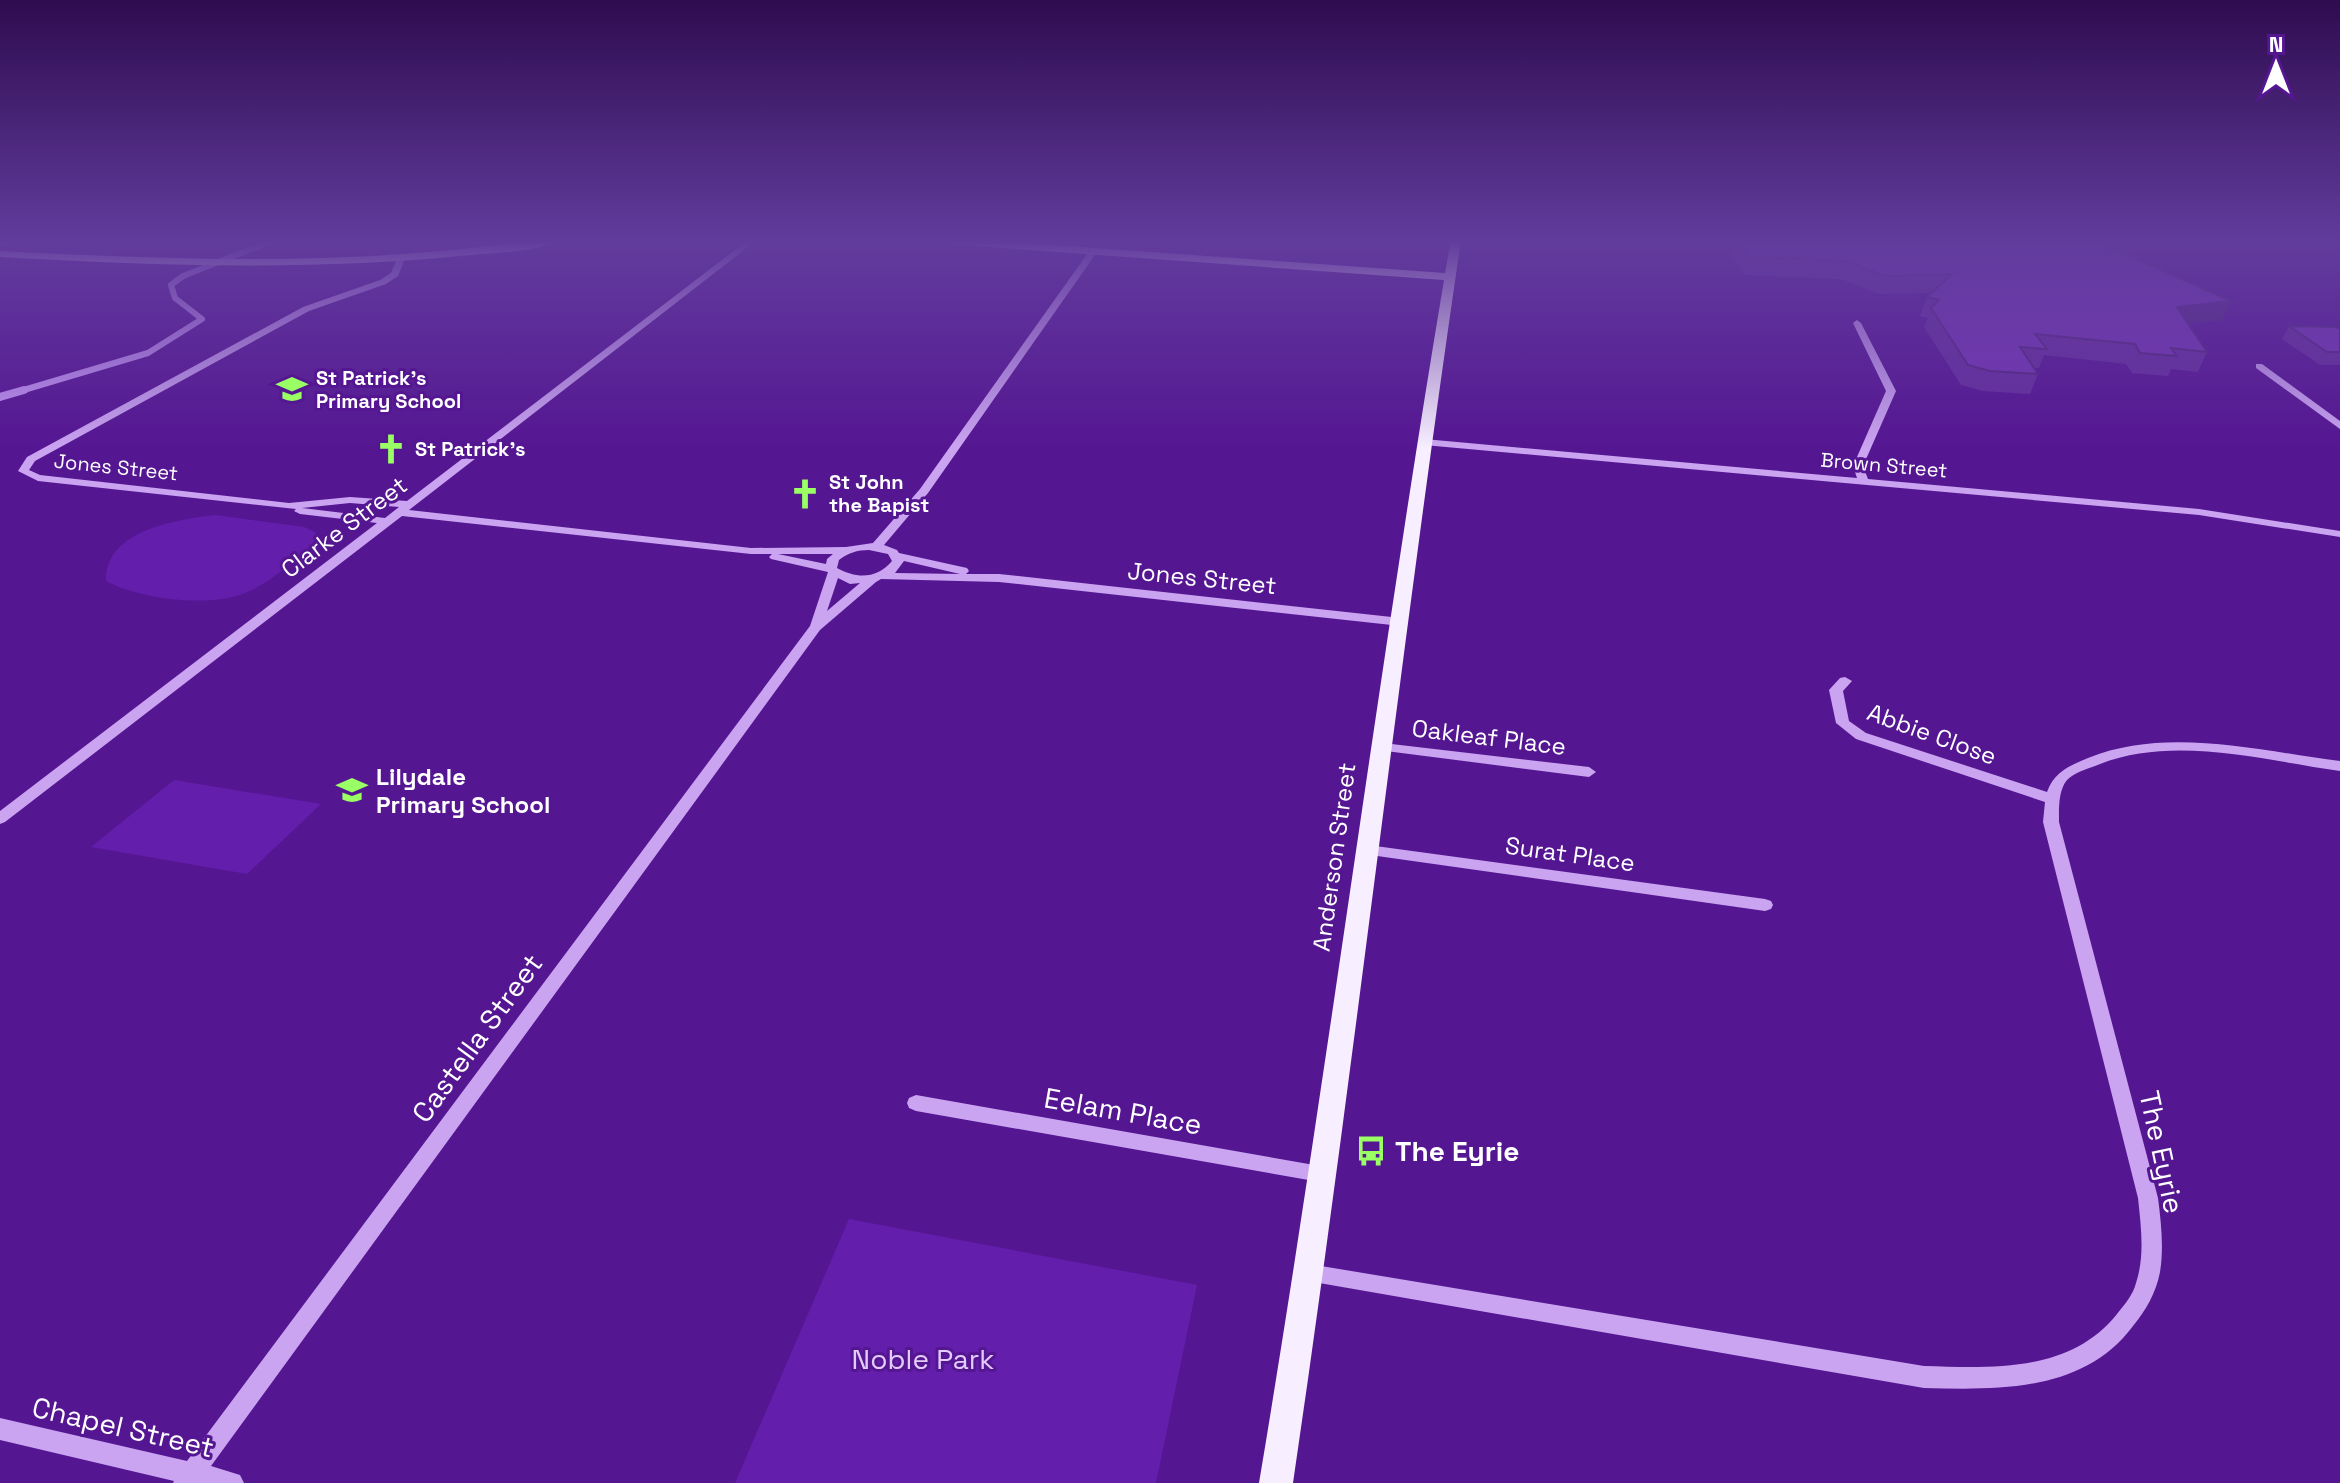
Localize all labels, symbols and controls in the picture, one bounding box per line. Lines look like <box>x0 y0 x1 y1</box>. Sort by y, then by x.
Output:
north arrow <box>2236 24 2316 104</box>
text: N <box>2269 30 2283 58</box>
place label: St Patrick's Primary School <box>316 365 461 414</box>
school or university icon: St Patrick's Primary School <box>275 372 309 406</box>
church icon: St Patrick's <box>374 432 408 466</box>
place label: St Patrick's <box>415 436 526 462</box>
street label: Brown Street <box>1820 447 1948 483</box>
street label: Jones Street <box>53 448 179 486</box>
street label: Clarke Street <box>275 469 413 585</box>
place label: St John the Bapist <box>829 469 929 518</box>
church icon: St John the Bapist <box>788 477 822 511</box>
street label: Jones Street <box>1126 555 1278 601</box>
street label: Abbie Close <box>1863 696 2001 772</box>
street label: Oakleaf Place <box>1410 712 1568 762</box>
place label: Lilydale Primary School <box>376 761 550 820</box>
street label: Anderson Street <box>1305 761 1363 953</box>
school or university icon: Lilydale Primary School <box>335 773 369 807</box>
street label: Surat Place <box>1503 830 1637 878</box>
street label: Castella Street <box>404 947 550 1129</box>
street label: Eelam Place <box>1041 1079 1205 1143</box>
street label: The Eyrie <box>2131 1087 2193 1217</box>
place label: The Eyrie <box>1395 1133 1519 1169</box>
bus stop icon: The Eyrie <box>1354 1134 1388 1168</box>
park label: Noble Park <box>852 1341 994 1377</box>
street label: Chapel Street <box>29 1389 217 1465</box>

